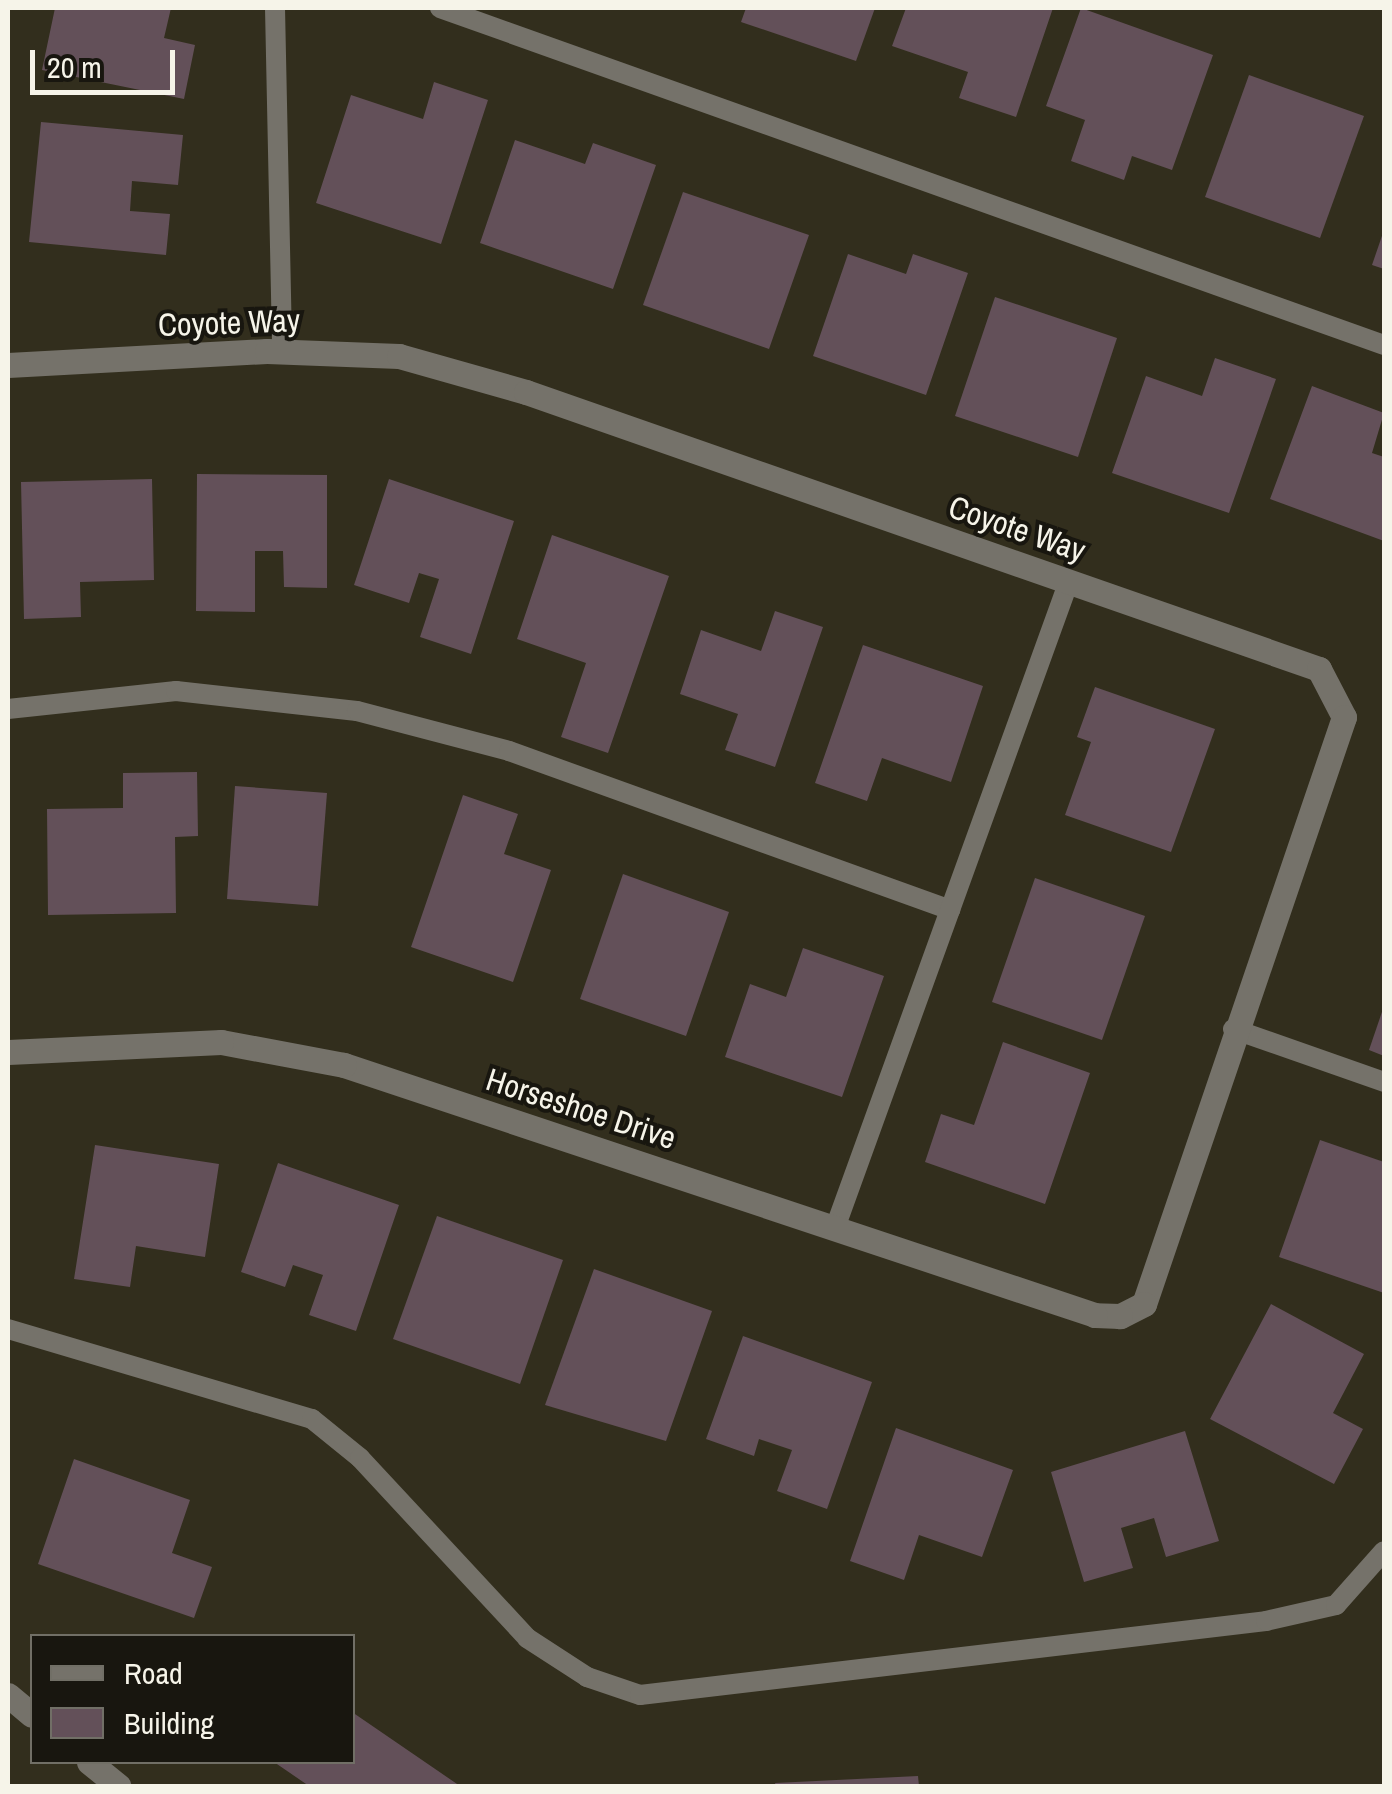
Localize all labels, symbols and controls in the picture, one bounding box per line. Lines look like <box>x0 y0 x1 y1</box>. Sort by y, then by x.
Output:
scale bar <box>35 30 180 92</box>
text: 20 m <box>47 47 102 87</box>
street label: Coyote Way <box>157 301 301 345</box>
street label: Coyote Way <box>944 488 1090 570</box>
street label: Horseshoe Drive <box>481 1060 681 1158</box>
legend <box>30 1634 355 1764</box>
text: Road <box>124 1653 183 1693</box>
text: Building <box>124 1703 214 1743</box>

